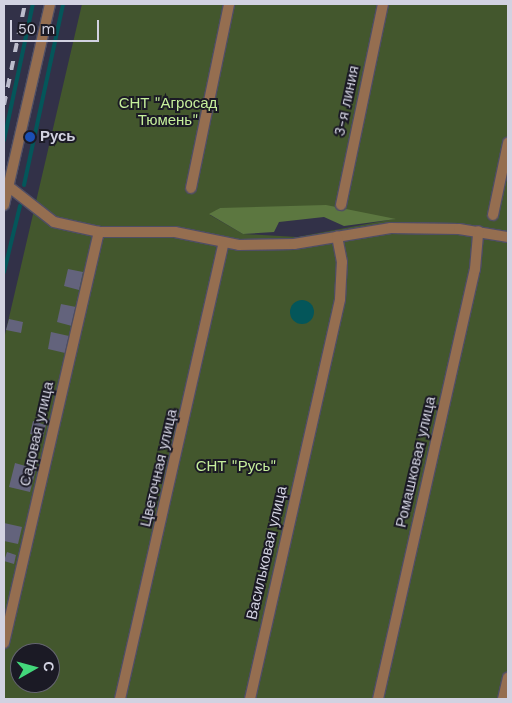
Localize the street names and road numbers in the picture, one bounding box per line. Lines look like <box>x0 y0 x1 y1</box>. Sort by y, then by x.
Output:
street label: 3-я линия <box>331 64 363 138</box>
street label: Садовая улица <box>16 380 58 488</box>
street label: Ромашковая улица <box>392 395 440 529</box>
street label: Цветочная улица <box>137 407 181 529</box>
street label: Васильковая улица <box>243 484 291 622</box>

